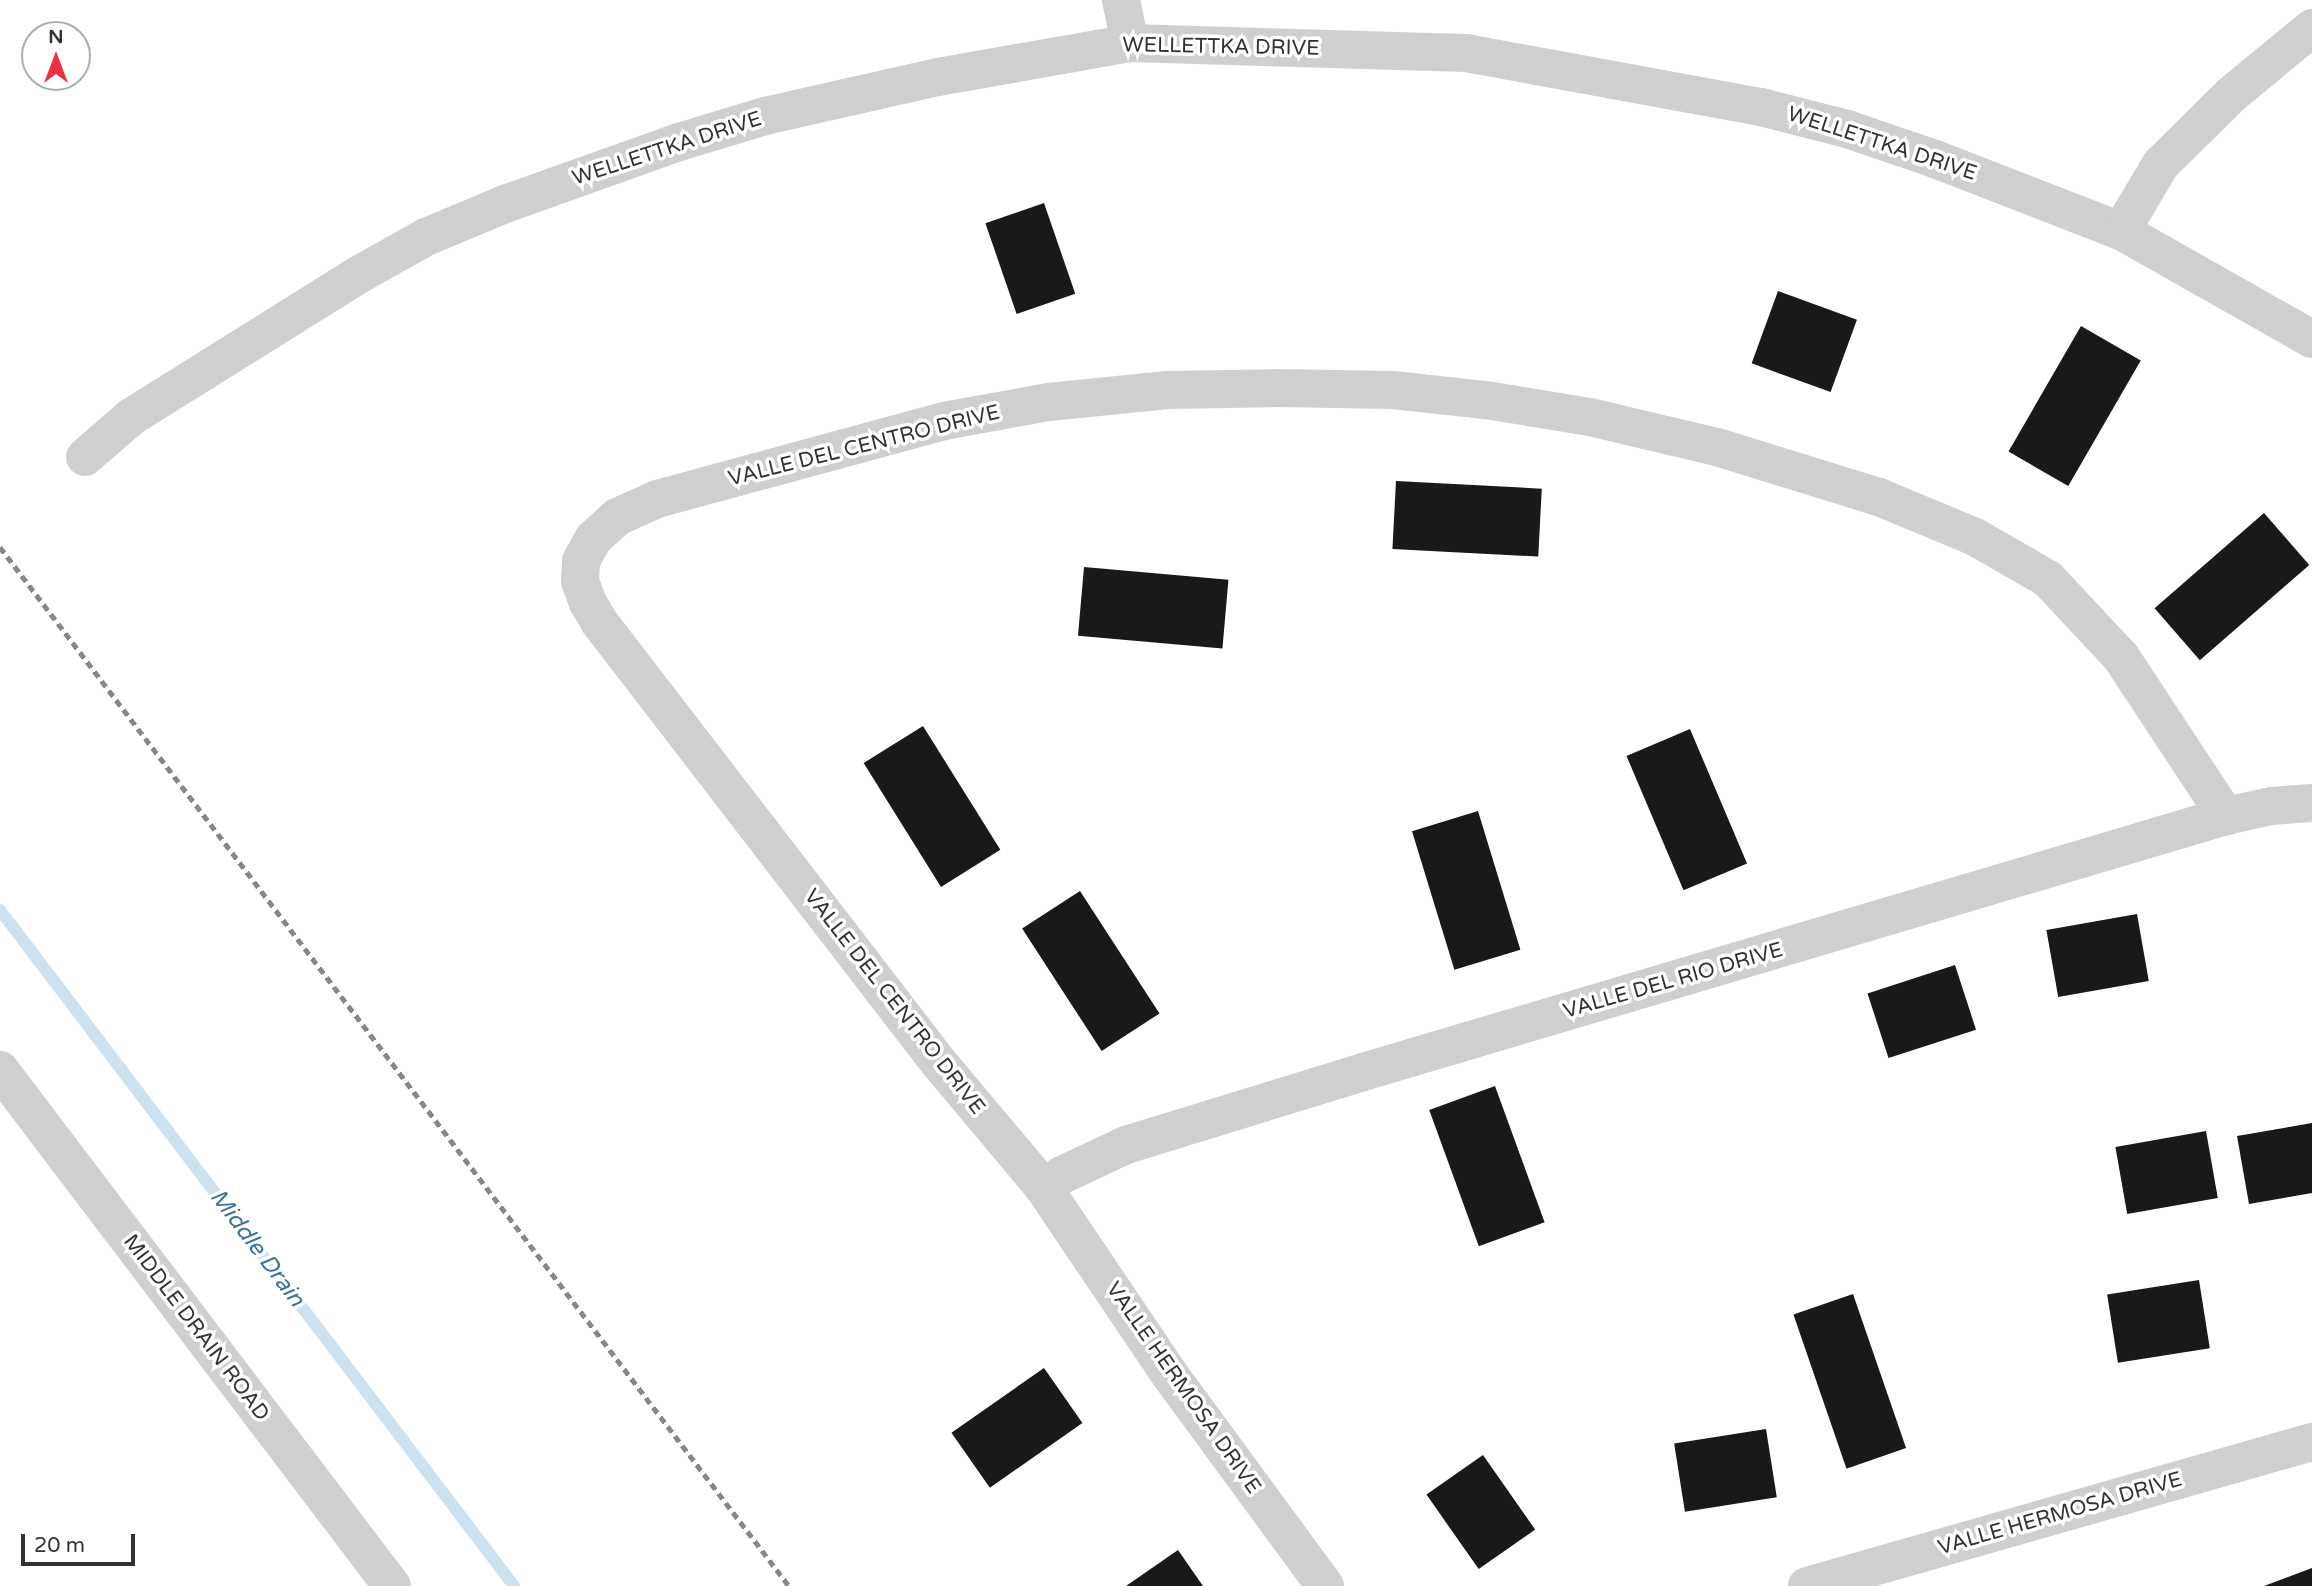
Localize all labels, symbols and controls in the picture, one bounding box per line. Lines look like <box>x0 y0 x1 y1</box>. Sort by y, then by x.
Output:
north arrow <box>21 21 91 91</box>
text: N <box>48 26 64 48</box>
street label: WELLETTKA DRIVE <box>1122 33 1320 61</box>
street label: WELLETTKA DRIVE <box>1784 102 1980 186</box>
street label: WELLETTKA DRIVE <box>569 107 765 191</box>
street label: VALLE DEL CENTRO DRIVE <box>726 400 1002 492</box>
street label: VALLE DEL CENTRO DRIVE <box>798 884 990 1120</box>
street label: VALLE DEL RIO DRIVE <box>1560 938 1786 1024</box>
water label: Middle Drain <box>204 1184 310 1312</box>
street label: MIDDLE DRAIN ROAD <box>118 1230 274 1426</box>
street label: VALLE HERMOSA DRIVE <box>1100 1277 1266 1499</box>
street label: VALLE HERMOSA DRIVE <box>1935 1467 2185 1561</box>
scale bar <box>24 1520 138 1564</box>
text: 20 m <box>34 1533 85 1558</box>

